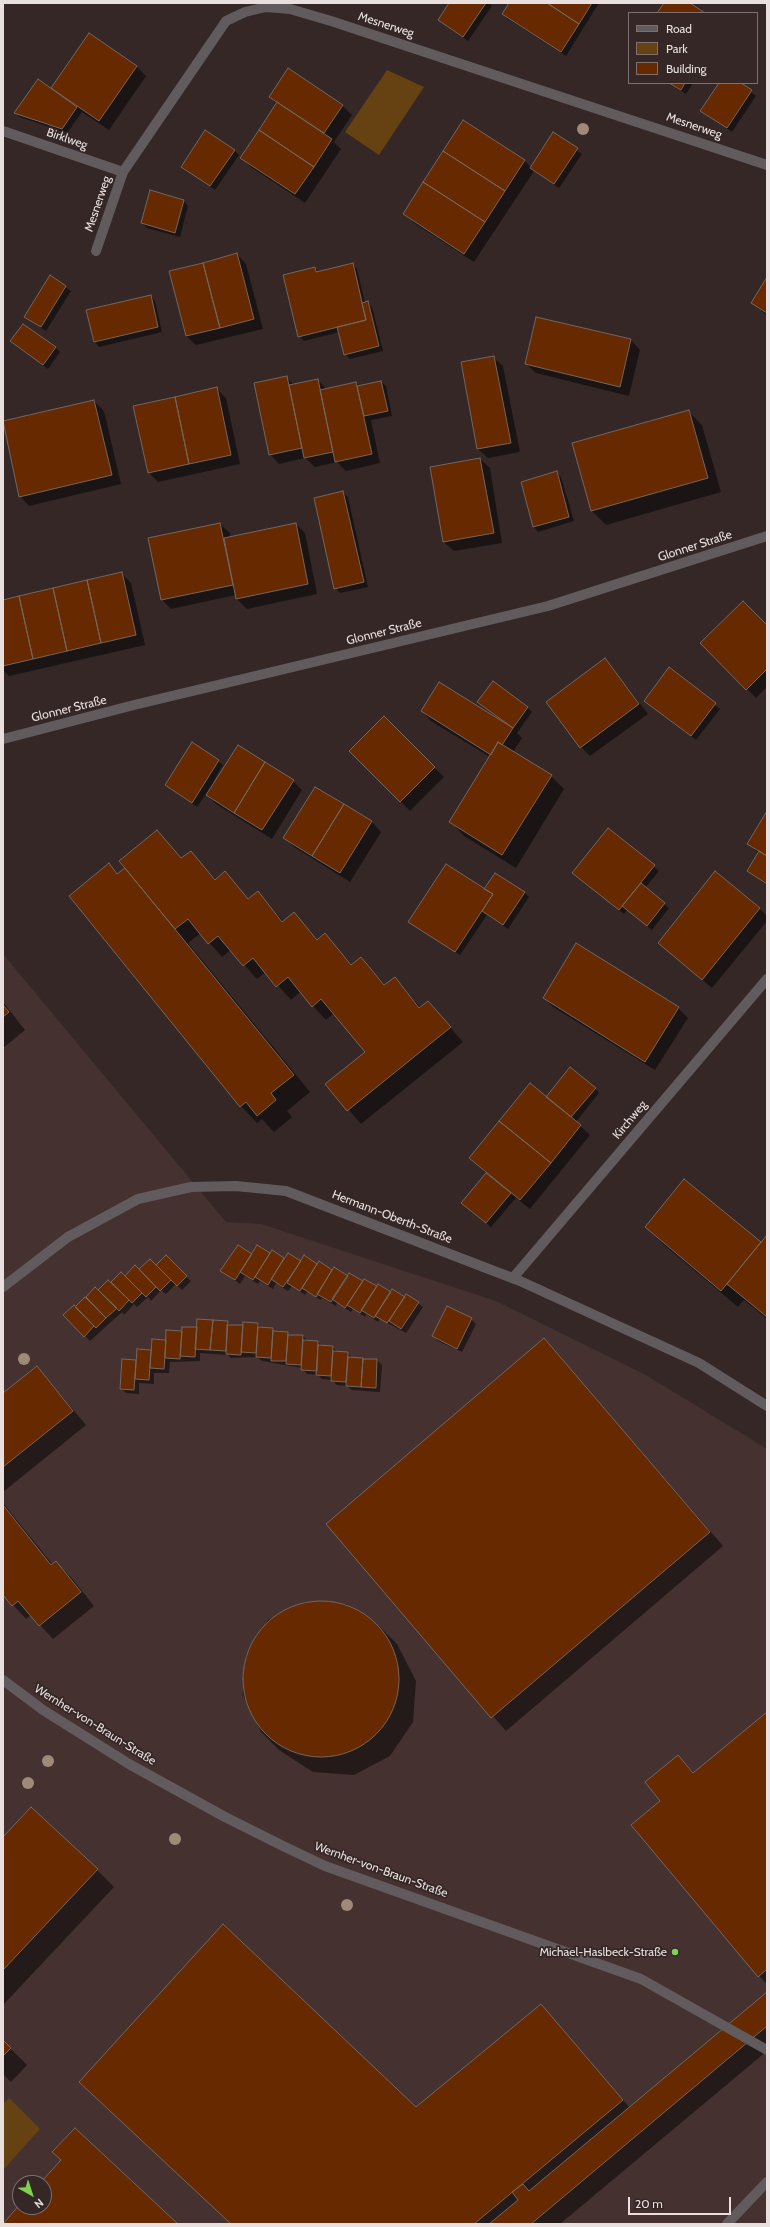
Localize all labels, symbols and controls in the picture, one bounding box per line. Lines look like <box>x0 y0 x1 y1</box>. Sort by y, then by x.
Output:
street label: Mesnerweg <box>356 9 416 41</box>
legend <box>628 12 758 84</box>
text: Road <box>666 21 692 36</box>
text: Park <box>666 41 688 56</box>
text: Building <box>666 61 707 76</box>
street label: Mesnerweg <box>664 110 724 142</box>
street label: Birklweg <box>45 125 89 153</box>
street label: Mesnerweg <box>82 174 114 234</box>
street label: Glonner Straße <box>656 527 734 565</box>
street label: Glonner Straße <box>345 616 423 648</box>
street label: Glonner Straße <box>30 693 108 725</box>
street label: Kirchweg <box>610 1098 650 1142</box>
street label: Hermann-Oberth-Straße <box>330 1187 454 1247</box>
street label: Wernher-von-Braun-Straße <box>31 1682 159 1768</box>
street label: Wernher-von-Braun-Straße <box>312 1839 450 1901</box>
place label: Michael-Haslbeck-Straße <box>539 1945 667 1959</box>
marker: Michael-Haslbeck-Straße <box>670 1947 680 1957</box>
north arrow <box>12 2175 52 2215</box>
scale bar <box>630 2189 733 2215</box>
text: N <box>31 2196 46 2211</box>
text: 20 m <box>635 2196 663 2211</box>

